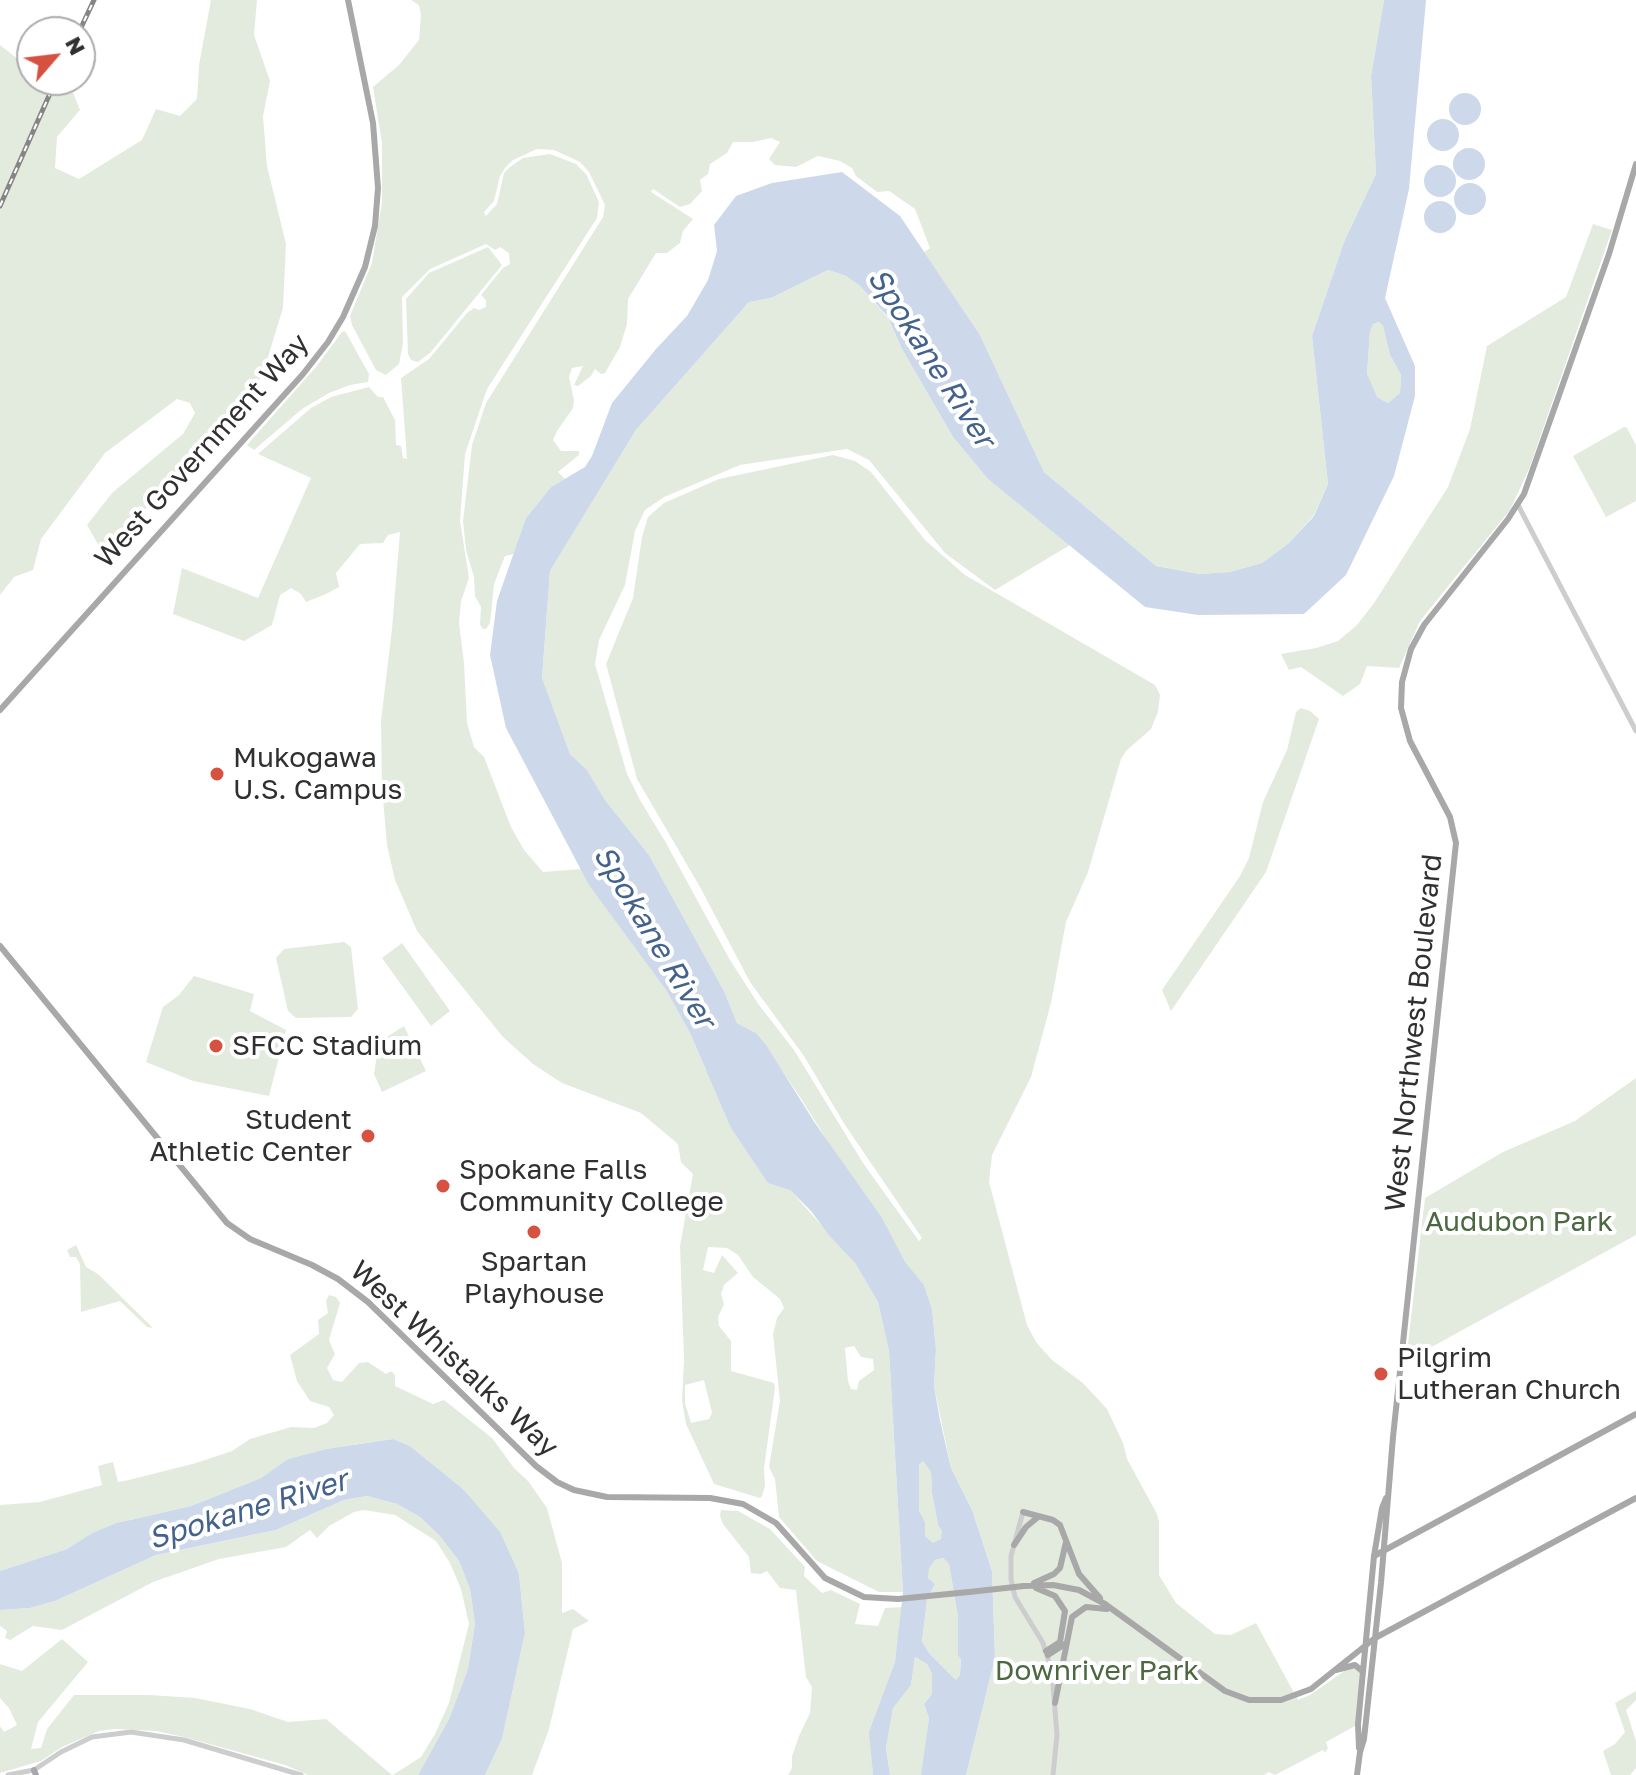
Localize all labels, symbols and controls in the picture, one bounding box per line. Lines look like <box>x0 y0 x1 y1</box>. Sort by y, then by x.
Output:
north arrow <box>16 16 96 96</box>
text: N <box>60 32 92 59</box>
water label: Spokane River <box>860 262 1002 454</box>
street label: West Government Way <box>88 327 316 575</box>
place label: Mukogawa U.S. Campus <box>233 741 402 807</box>
marker: Mukogawa U.S. Campus <box>208 765 226 783</box>
water label: Spokane River <box>585 839 723 1035</box>
street label: West Northwest Boulevard <box>1378 852 1450 1214</box>
place label: SFCC Stadium <box>232 1029 422 1063</box>
marker: SFCC Stadium <box>207 1037 225 1055</box>
place label: Student Athletic Center <box>149 1103 352 1169</box>
marker: Student Athletic Center <box>359 1127 377 1145</box>
place label: Spokane Falls Community College <box>459 1153 724 1219</box>
marker: Spokane Falls Community College <box>434 1177 452 1195</box>
park label: Audubon Park <box>1425 1205 1613 1239</box>
marker: Spartan Playhouse <box>525 1223 543 1241</box>
place label: Spartan Playhouse <box>464 1245 604 1311</box>
street label: West Whistalks Way <box>343 1254 565 1464</box>
place label: Pilgrim Lutheran Church <box>1397 1341 1621 1407</box>
marker: Pilgrim Lutheran Church <box>1372 1365 1390 1383</box>
water label: Spokane River <box>144 1463 352 1557</box>
park label: Downriver Park <box>995 1654 1199 1688</box>

